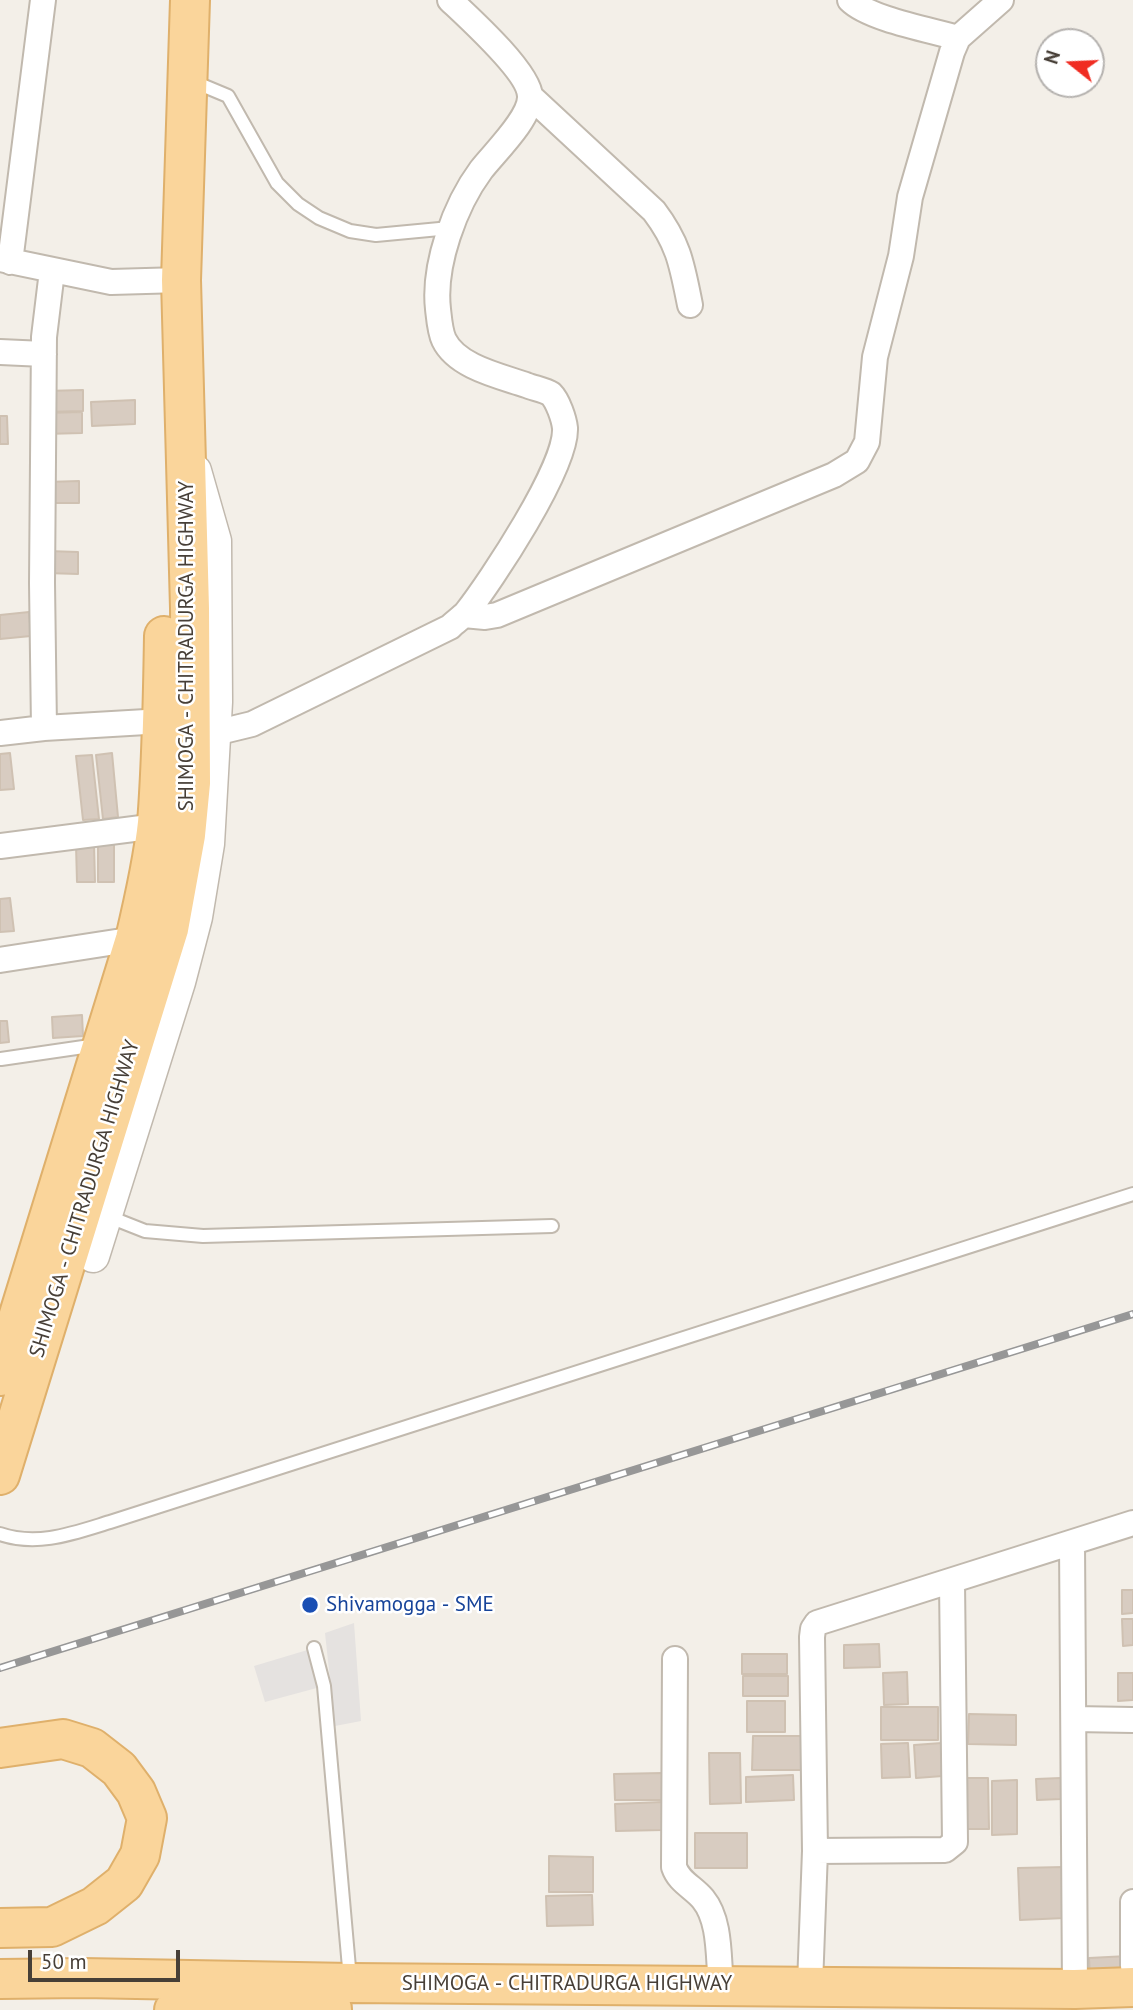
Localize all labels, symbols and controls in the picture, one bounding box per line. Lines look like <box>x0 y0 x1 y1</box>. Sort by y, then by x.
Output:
north arrow <box>1035 28 1105 98</box>
text: N <box>1039 47 1065 67</box>
street label: SHIMOGA - CHITRADURGA HIGHWAY <box>174 481 200 811</box>
street label: SHIMOGA - CHITRADURGA HIGHWAY <box>25 1037 145 1361</box>
place label: Shivamogga - SME <box>326 1592 494 1618</box>
marker: Shivamogga - SME <box>300 1595 320 1615</box>
scale bar <box>32 1937 184 1981</box>
text: 50 m <box>41 1948 87 1975</box>
street label: SHIMOGA - CHITRADURGA HIGHWAY <box>402 1971 732 1997</box>

